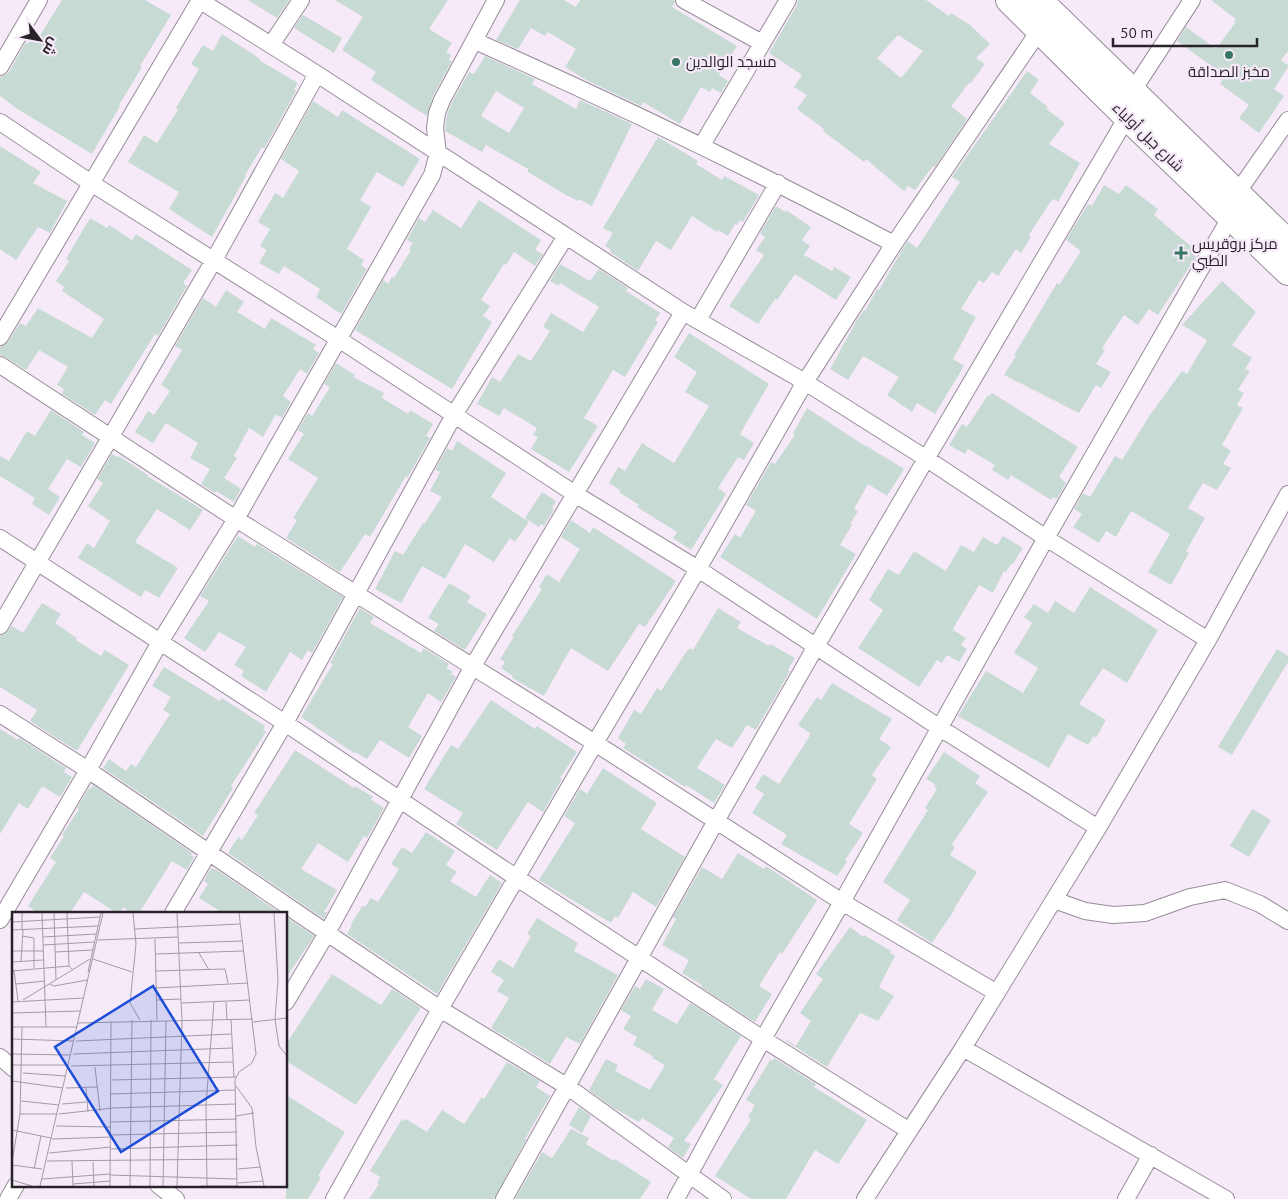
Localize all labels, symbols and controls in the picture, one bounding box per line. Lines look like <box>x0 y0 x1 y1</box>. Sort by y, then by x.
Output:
north arrow <box>15 15 65 65</box>
scale bar <box>1113 15 1257 47</box>
text: 50 m <box>1120 24 1153 41</box>
text: ش <box>39 35 63 59</box>
marker: مخبز الصداقة <box>1223 49 1235 61</box>
place label: مسجد الوالدين <box>686 53 777 72</box>
marker: مسجد الوالدين <box>670 56 682 68</box>
place label: مخبز الصداقة <box>1188 63 1270 81</box>
street label: شارع جبل أولياء <box>1107 98 1188 177</box>
place label: مركز بروقريس الطبي <box>1192 235 1278 273</box>
marker: مركز بروقريس الطبي <box>1174 246 1188 260</box>
inset map <box>12 912 288 1186</box>

